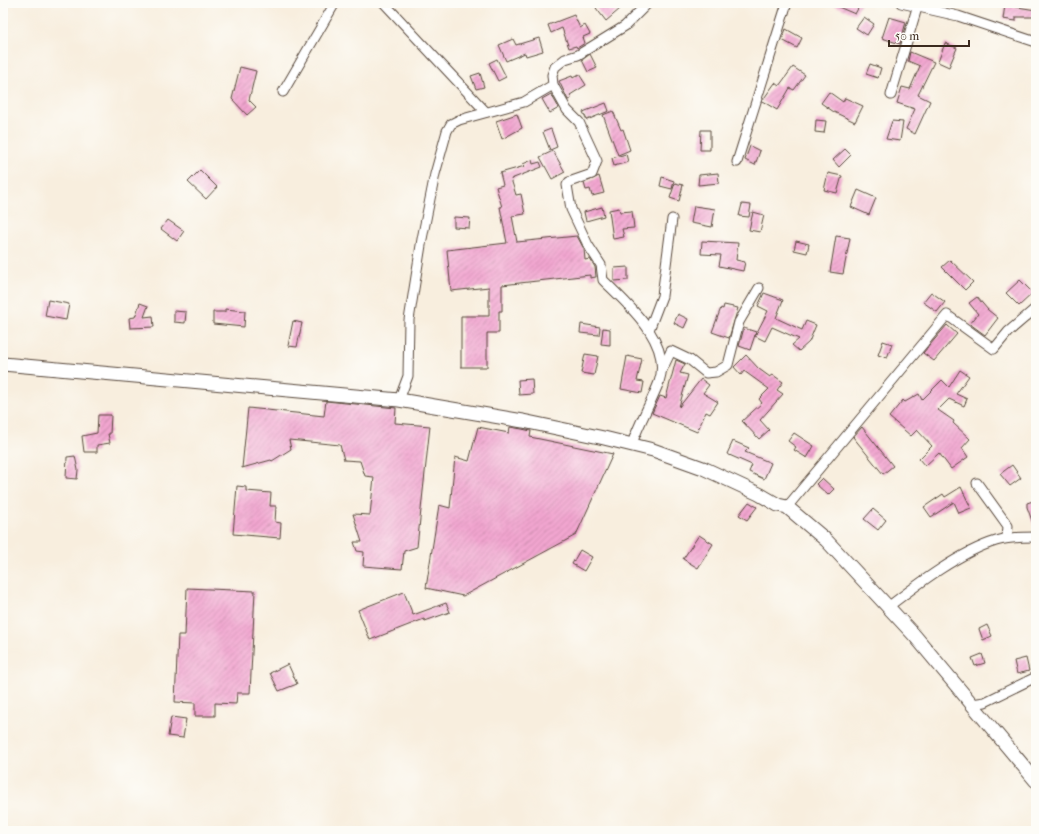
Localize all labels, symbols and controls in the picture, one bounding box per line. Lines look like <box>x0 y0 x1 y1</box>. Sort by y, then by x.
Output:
scale bar <box>889 22 969 48</box>
text: 50 m <box>895 29 919 43</box>

